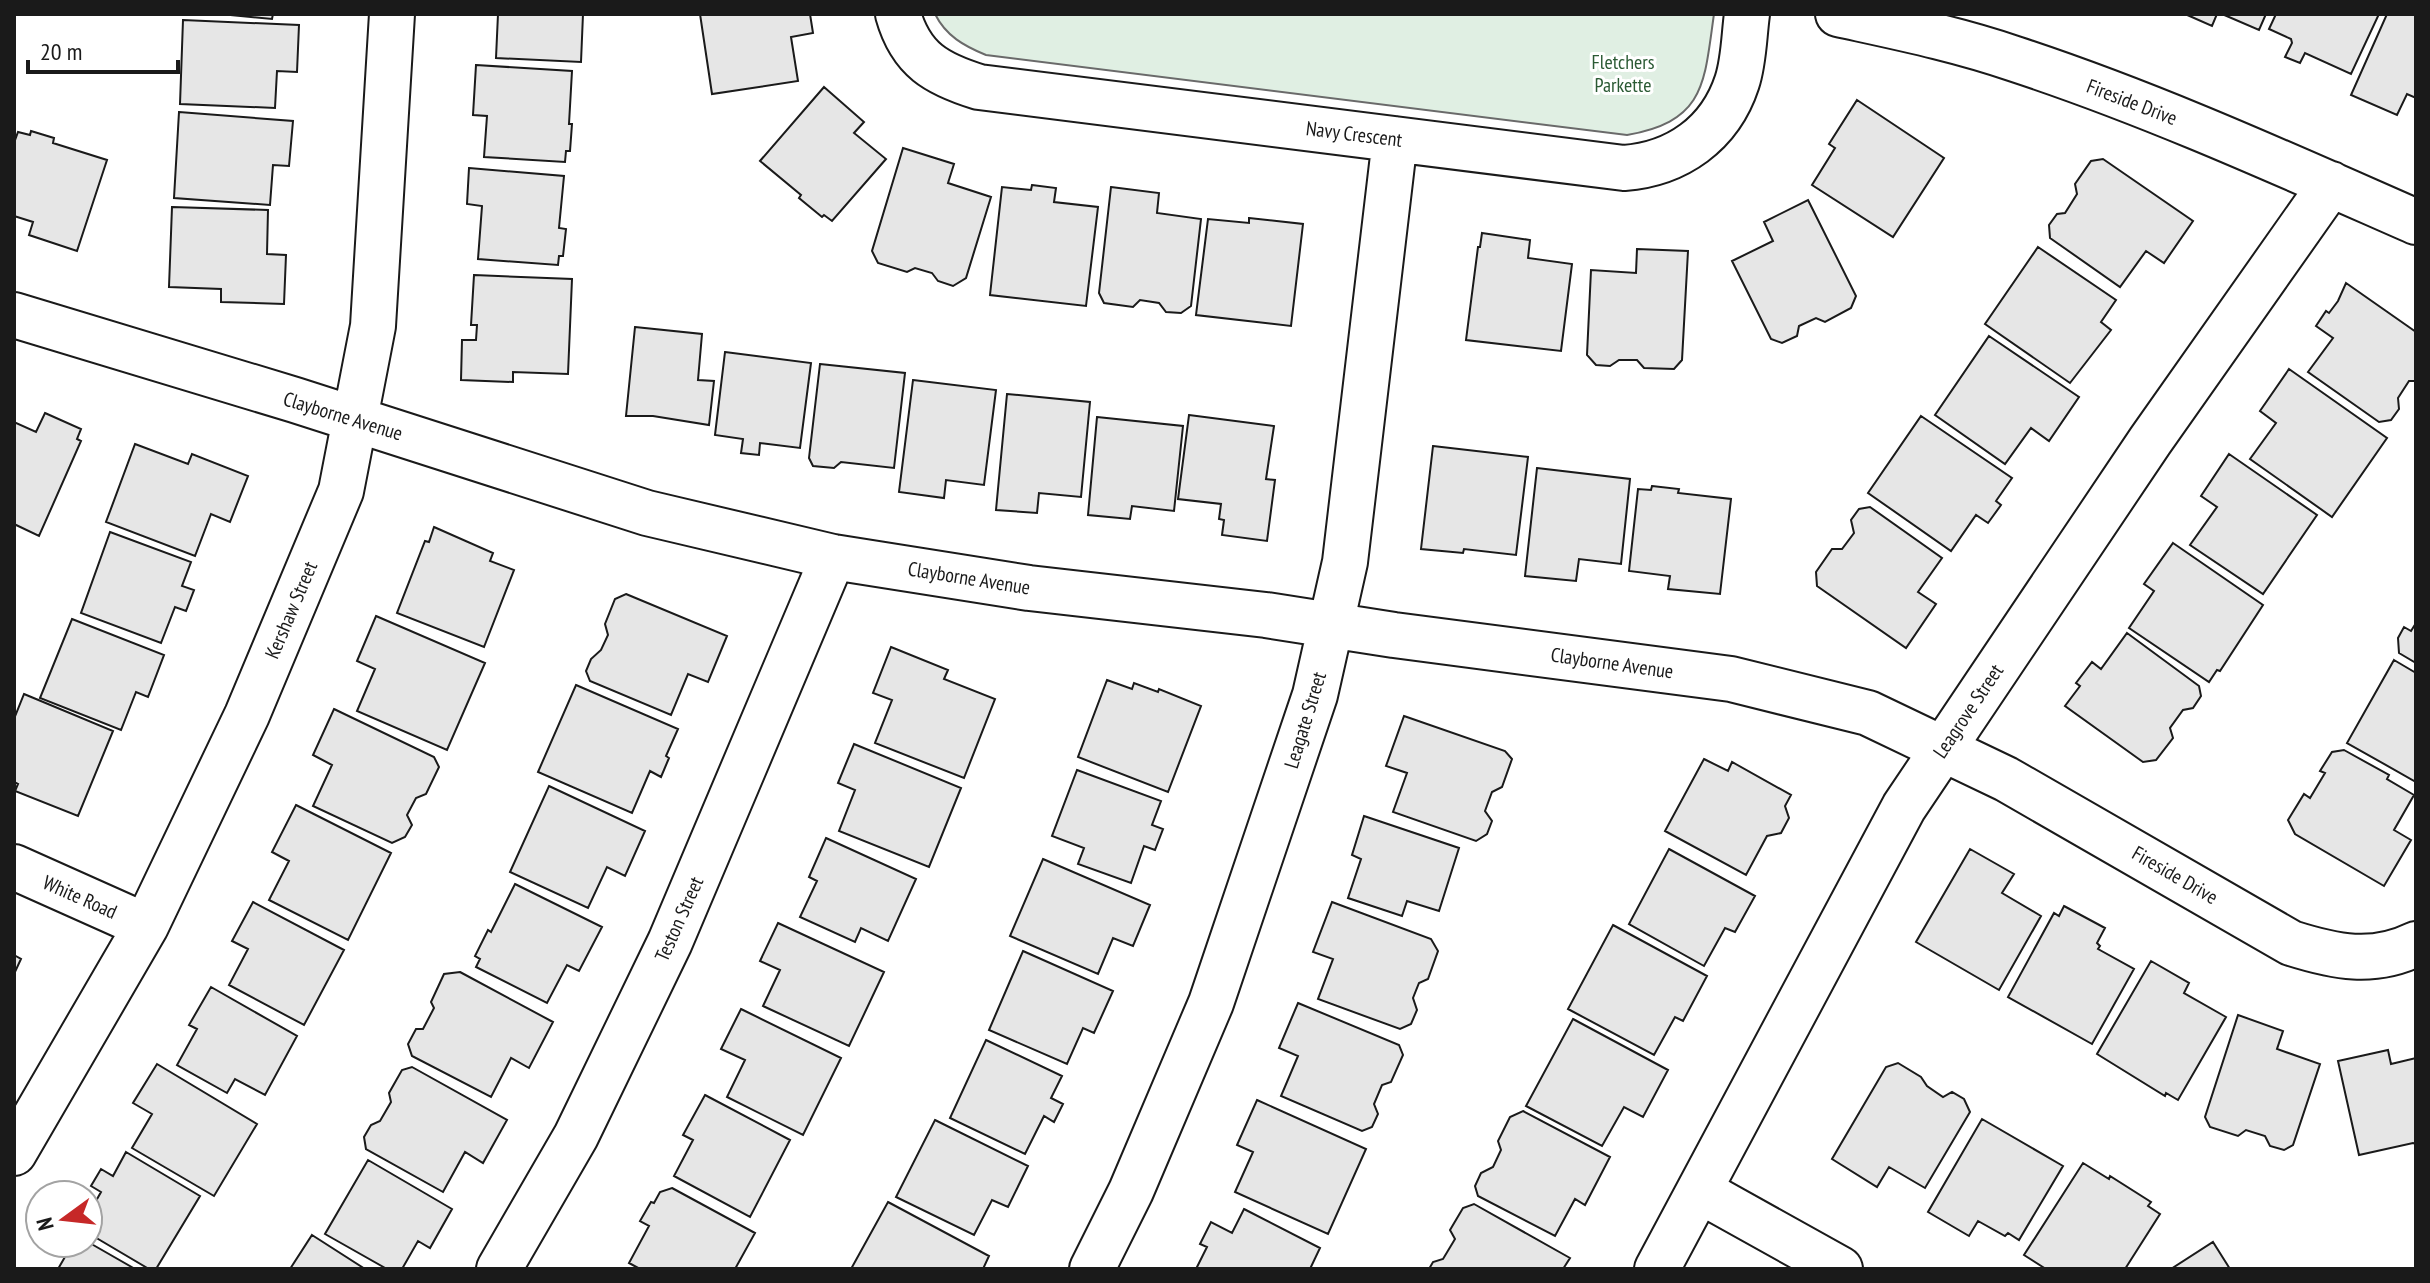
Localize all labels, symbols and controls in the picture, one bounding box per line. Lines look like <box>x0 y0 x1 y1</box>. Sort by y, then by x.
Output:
scale bar <box>28 24 178 74</box>
text: 20 m <box>40 36 82 67</box>
park label: Fletchers Parkette <box>1592 49 1655 98</box>
street label: Fireside Drive <box>2083 73 2181 131</box>
street label: Navy Crescent <box>1304 115 1404 153</box>
street label: Clayborne Avenue <box>280 386 406 446</box>
street label: Clayborne Avenue <box>906 556 1032 600</box>
street label: Kershaw Street <box>259 557 323 663</box>
street label: Clayborne Avenue <box>1549 642 1675 684</box>
street label: Leagrove Street <box>1927 659 2009 763</box>
street label: Leagate Street <box>1278 668 1332 771</box>
street label: Fireside Drive <box>2127 840 2223 910</box>
street label: White Road <box>39 869 121 925</box>
street label: Teston Street <box>649 872 709 966</box>
north arrow <box>24 1179 104 1259</box>
text: N <box>30 1215 60 1234</box>

